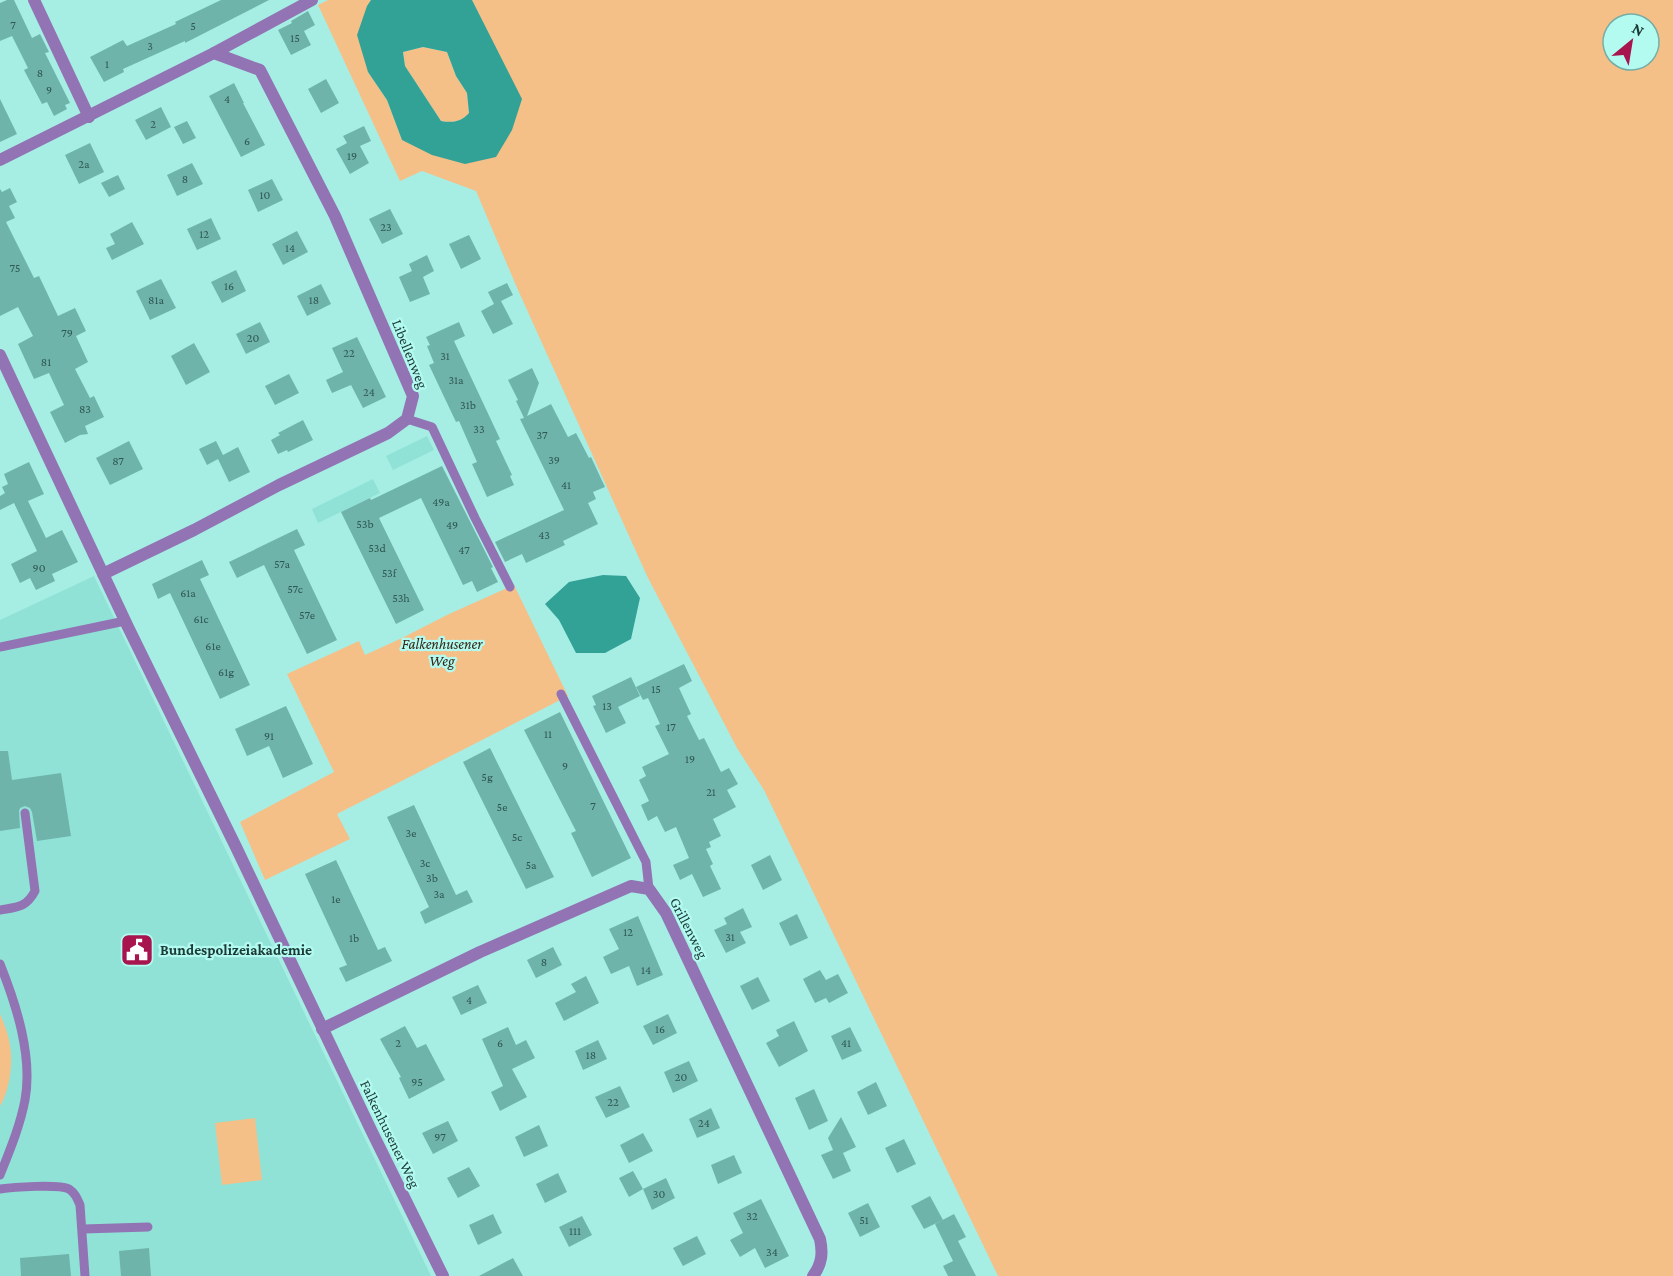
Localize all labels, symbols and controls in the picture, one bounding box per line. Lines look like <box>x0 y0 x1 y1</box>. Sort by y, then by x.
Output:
north arrow <box>1601 12 1661 72</box>
house number: 7 <box>10 18 16 32</box>
house number: 5 <box>190 19 196 33</box>
text: N <box>1629 19 1647 40</box>
house number: 15 <box>290 31 300 45</box>
house number: 3 <box>147 39 153 53</box>
house number: 1 <box>105 57 109 71</box>
house number: 8 <box>37 66 43 80</box>
house number: 9 <box>46 83 52 97</box>
house number: 4 <box>224 92 230 106</box>
house number: 2 <box>150 117 156 131</box>
house number: 6 <box>244 134 250 148</box>
house number: 19 <box>347 149 357 163</box>
house number: 2a <box>78 157 90 171</box>
house number: 8 <box>182 172 188 186</box>
house number: 10 <box>260 188 271 202</box>
house number: 23 <box>380 220 392 234</box>
house number: 12 <box>199 227 209 241</box>
house number: 14 <box>285 241 295 255</box>
house number: 75 <box>9 261 21 275</box>
house number: 16 <box>224 279 234 293</box>
house number: 81a <box>148 293 164 307</box>
house number: 18 <box>309 293 319 307</box>
street label: Libellenweg <box>388 317 431 391</box>
house number: 79 <box>61 326 73 340</box>
house number: 20 <box>247 331 259 345</box>
house number: 22 <box>343 346 355 360</box>
house number: 31 <box>440 349 450 363</box>
house number: 81 <box>41 355 51 369</box>
house number: 31a <box>448 373 464 387</box>
house number: 24 <box>363 385 375 399</box>
house number: 31b <box>460 398 476 412</box>
house number: 83 <box>79 402 91 416</box>
house number: 33 <box>473 422 485 436</box>
house number: 37 <box>536 428 548 442</box>
house number: 39 <box>548 453 560 467</box>
house number: 87 <box>112 454 124 468</box>
house number: 41 <box>561 478 571 492</box>
house number: 49a <box>432 495 450 509</box>
house number: 53b <box>356 517 374 531</box>
house number: 49 <box>446 518 458 532</box>
house number: 43 <box>538 528 550 542</box>
house number: 53d <box>368 541 386 555</box>
house number: 47 <box>458 543 470 557</box>
house number: 57a <box>274 557 290 571</box>
house number: 90 <box>33 561 46 575</box>
house number: 53f <box>382 566 398 580</box>
house number: 57c <box>287 582 303 596</box>
house number: 61a <box>180 586 196 600</box>
house number: 53h <box>392 591 410 605</box>
house number: 57e <box>299 608 315 622</box>
house number: 61c <box>193 612 209 626</box>
park label: Falkenhusener Weg <box>402 636 483 670</box>
house number: 61e <box>205 639 221 653</box>
house number: 61g <box>218 665 234 679</box>
house number: 15 <box>651 682 661 696</box>
house number: 13 <box>602 699 612 713</box>
house number: 17 <box>666 720 676 734</box>
house number: 11 <box>544 727 552 741</box>
house number: 91 <box>264 729 274 743</box>
house number: 19 <box>685 752 695 766</box>
house number: 9 <box>562 759 568 773</box>
house number: 5g <box>481 770 493 784</box>
house number: 21 <box>706 785 716 799</box>
house number: 7 <box>590 799 596 813</box>
house number: 5e <box>497 800 507 814</box>
house number: 3e <box>406 826 416 840</box>
house number: 5c <box>512 830 522 844</box>
house number: 3c <box>420 856 430 870</box>
house number: 5a <box>525 858 537 872</box>
house number: 3b <box>426 871 438 885</box>
house number: 3a <box>433 887 445 901</box>
house number: 1e <box>331 892 341 906</box>
street label: Grillenweg <box>666 895 711 961</box>
house number: 12 <box>623 925 633 939</box>
house number: 31 <box>725 930 735 944</box>
house number: 1b <box>349 931 359 945</box>
public building icon: Bundespolizeiakademie <box>119 932 155 968</box>
place label: Bundespolizeiakademie <box>160 942 312 958</box>
house number: 8 <box>541 955 547 969</box>
house number: 14 <box>641 963 651 977</box>
house number: 4 <box>466 993 472 1007</box>
house number: 16 <box>655 1022 665 1036</box>
house number: 2 <box>395 1036 401 1050</box>
house number: 6 <box>497 1036 503 1050</box>
house number: 41 <box>841 1036 851 1050</box>
house number: 18 <box>586 1048 596 1062</box>
house number: 20 <box>675 1070 687 1084</box>
house number: 95 <box>411 1075 423 1089</box>
street label: Falkenhusener Weg <box>356 1077 423 1191</box>
house number: 22 <box>607 1095 619 1109</box>
house number: 24 <box>698 1116 710 1130</box>
house number: 97 <box>434 1130 446 1144</box>
house number: 30 <box>653 1187 665 1201</box>
house number: 32 <box>746 1209 758 1223</box>
house number: 51 <box>859 1213 869 1227</box>
house number: 111 <box>569 1224 581 1238</box>
house number: 34 <box>766 1245 778 1259</box>

